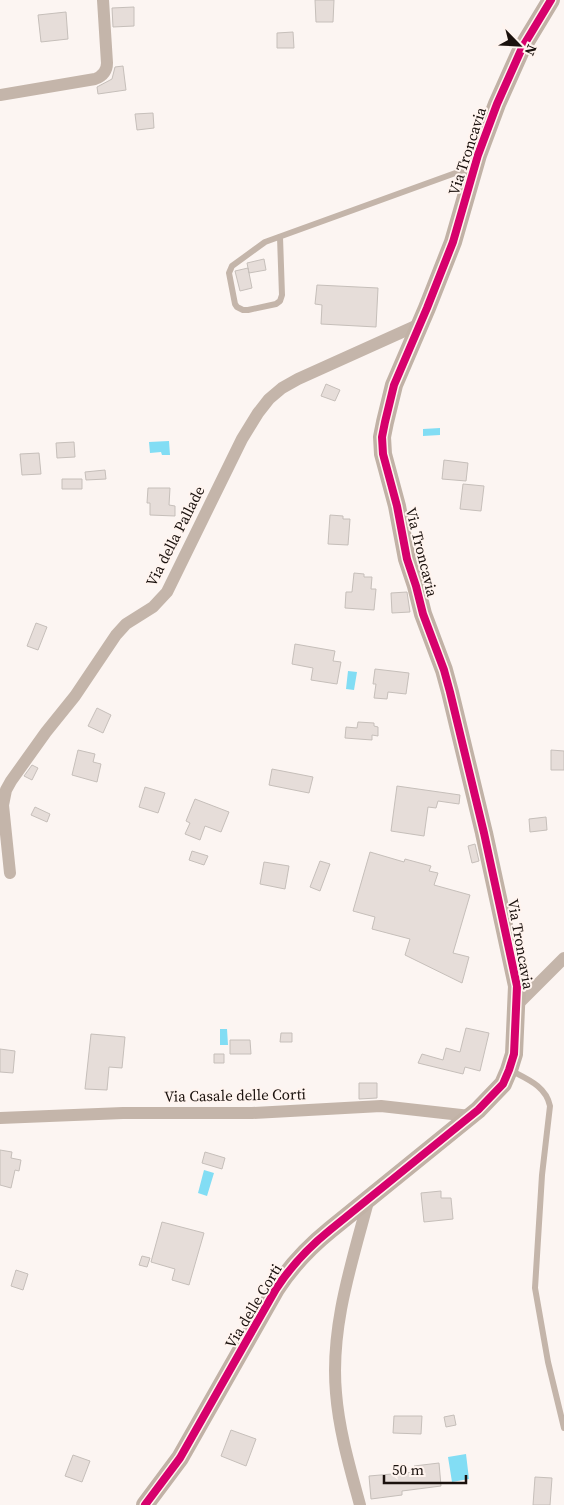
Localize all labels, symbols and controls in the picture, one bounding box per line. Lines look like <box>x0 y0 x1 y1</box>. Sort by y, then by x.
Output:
north arrow <box>494 20 544 70</box>
text: N <box>520 42 542 59</box>
street label: Via Troncavia <box>443 104 491 198</box>
street label: Via della Pallade <box>141 482 210 590</box>
street label: Via Troncavia <box>401 505 443 599</box>
street label: Via Troncavia <box>503 897 539 991</box>
street label: Via Casale delle Corti <box>164 1083 306 1107</box>
street label: Via delle Corti <box>220 1260 286 1352</box>
scale bar <box>384 1452 466 1484</box>
text: 50 m <box>392 1459 424 1480</box>

